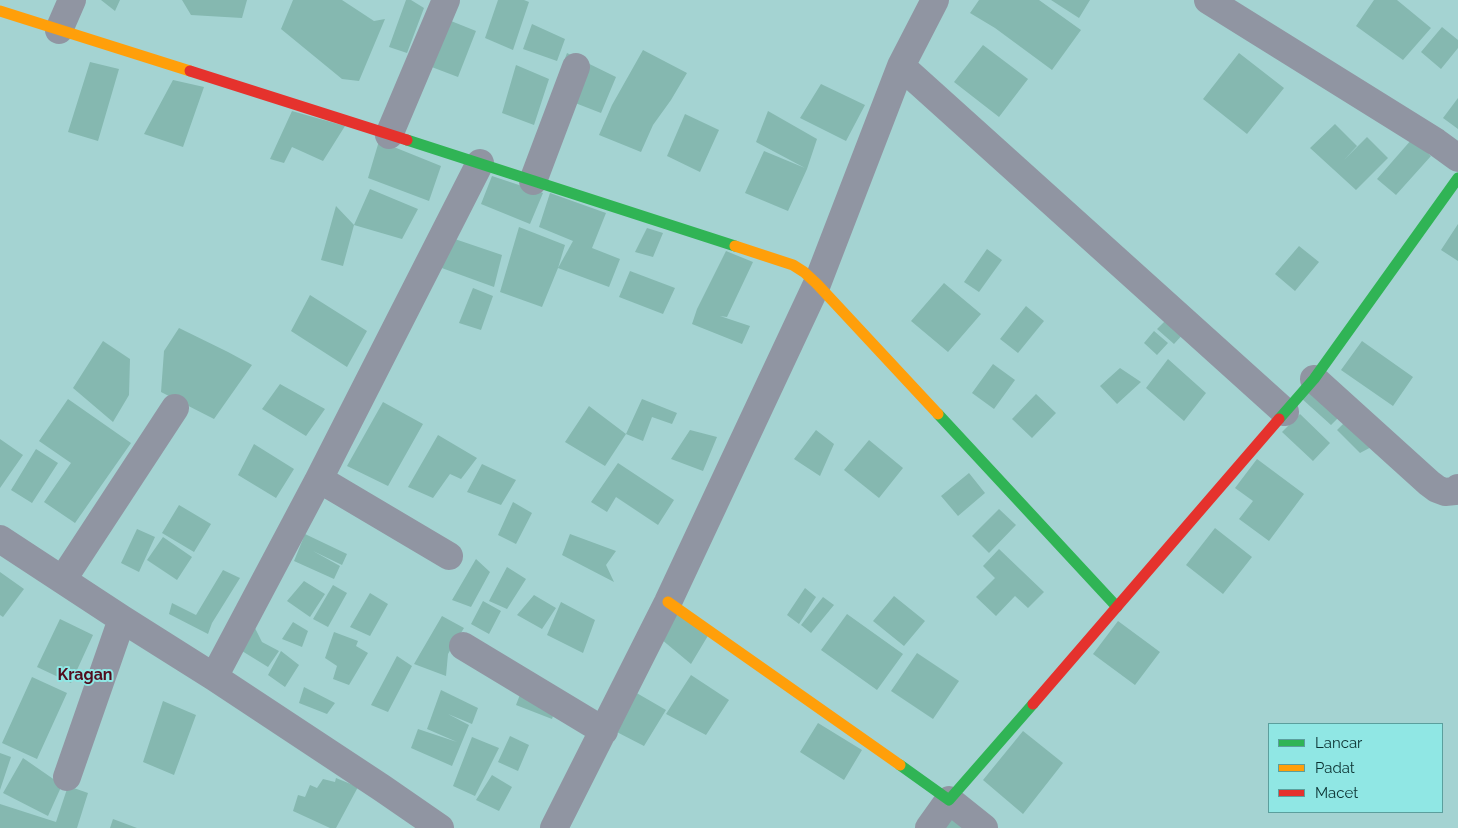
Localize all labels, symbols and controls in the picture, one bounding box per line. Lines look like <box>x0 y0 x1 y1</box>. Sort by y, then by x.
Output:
district label: Kragan <box>57 665 113 685</box>
legend <box>1268 723 1443 813</box>
text: Lancar <box>1315 734 1362 752</box>
text: Padat <box>1315 759 1355 777</box>
text: Macet <box>1315 784 1358 802</box>

